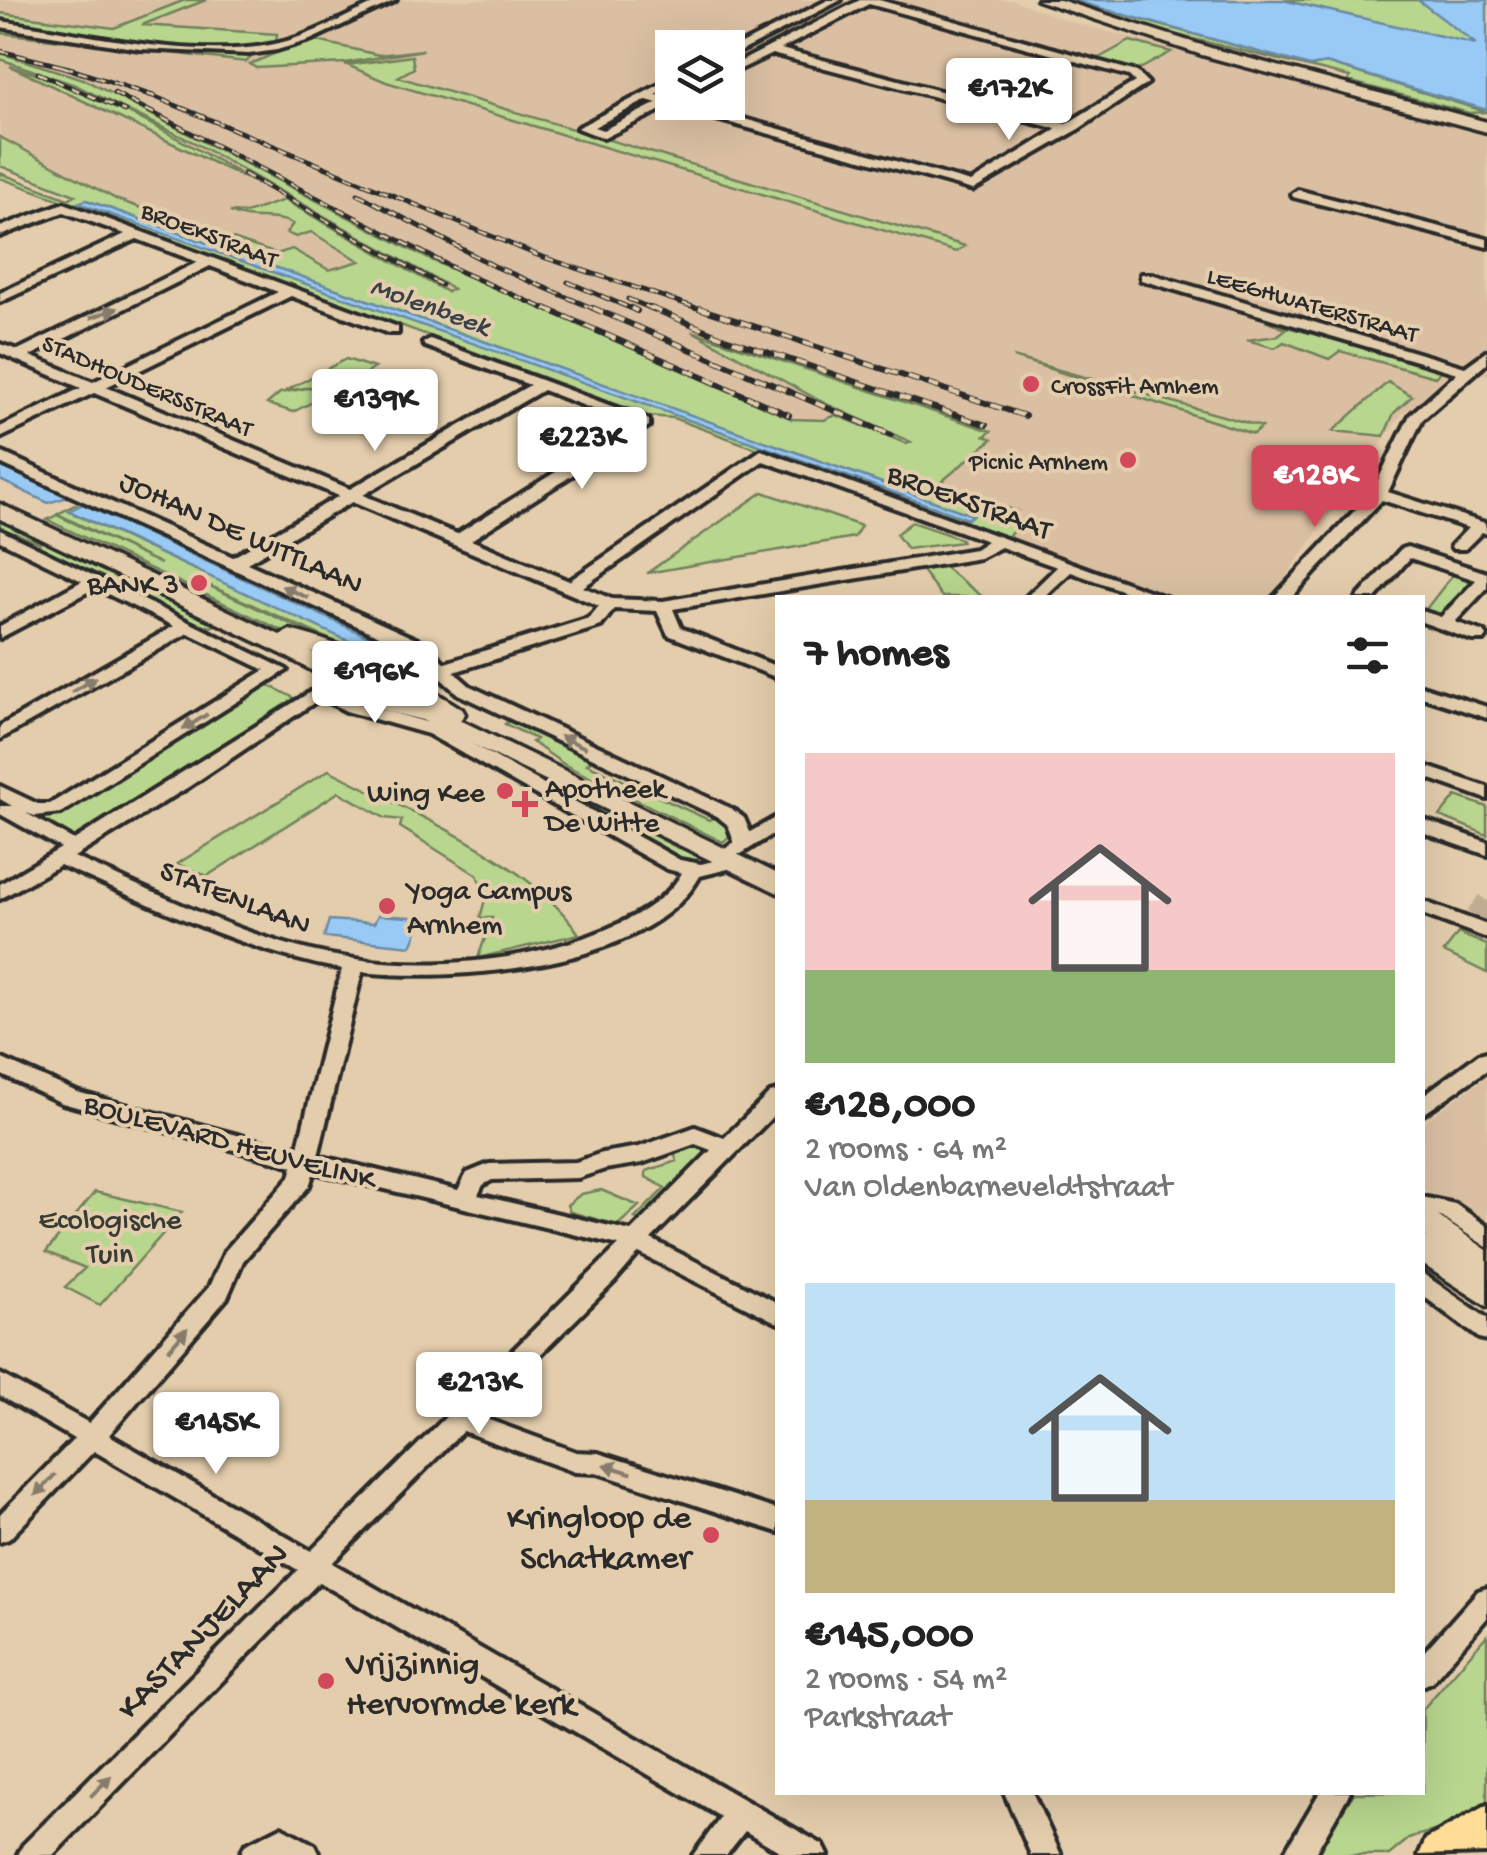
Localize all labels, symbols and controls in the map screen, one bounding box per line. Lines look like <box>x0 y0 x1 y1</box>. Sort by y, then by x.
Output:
map controls <box>655 30 745 120</box>
button: layers <box>655 30 745 120</box>
pin: €172K <box>939 58 1079 143</box>
text: €172K <box>968 71 1050 109</box>
street label: BROEKSTRAAT <box>135 198 282 277</box>
street label: LEEGHWATERSTRAAT <box>1203 263 1422 352</box>
water label: Molenbeek <box>366 272 496 346</box>
one-way arrow <box>89 304 119 319</box>
street label: STADHOUDERSSTRAAT <box>37 331 257 446</box>
pin: €139K <box>305 369 445 454</box>
marker: CrossFit Arnhem <box>1020 373 1042 395</box>
place label: CrossFit Arnhem <box>1051 374 1219 403</box>
text: €139K <box>334 382 416 420</box>
pin: €223K <box>512 407 652 492</box>
text: €223K <box>540 420 624 458</box>
pin: €128K <box>1245 445 1385 530</box>
marker: Picnic Arnhem <box>1117 449 1139 471</box>
place label: Picnic Arnhem <box>968 450 1108 479</box>
street label: BROEKSTRAAT <box>881 458 1057 551</box>
text: €128K <box>1274 458 1356 496</box>
street label: JOHAN DE WITTLAAN <box>113 466 367 604</box>
place label: BANK 3 <box>86 570 179 605</box>
marker: BANK 3 <box>188 572 210 594</box>
one-way arrow <box>280 584 310 600</box>
icon: filters <box>1340 628 1395 683</box>
text: 7 homes <box>805 631 948 680</box>
pin: €196K <box>305 641 445 726</box>
text: €196K <box>334 654 416 692</box>
one-way arrow <box>70 677 98 694</box>
one-way arrow <box>181 713 209 730</box>
one-way arrow <box>559 734 588 751</box>
place label: Apotheek De Witte <box>543 774 668 843</box>
place label: Wing Kee <box>367 778 486 813</box>
marker: Wing Kee <box>494 780 516 802</box>
marker: Apotheek De Witte <box>514 793 536 815</box>
icon: home <box>1010 818 1190 998</box>
street label: STATENLAAN <box>154 855 315 945</box>
place label: Yoga Campus Arnhem <box>404 876 572 945</box>
marker: Yoga Campus Arnhem <box>376 895 398 917</box>
text: €128,000 <box>805 1083 975 1132</box>
street label: BOULEVARD HEUVELINK <box>78 1088 382 1201</box>
text: 2 rooms · 64 m² <box>805 1132 1007 1170</box>
text: Van Oldenbarneveldtstraat <box>805 1170 1172 1208</box>
park label: Ecologische Tuin <box>38 1205 182 1274</box>
one-way arrow <box>167 1327 189 1352</box>
icon: home <box>1010 1348 1190 1528</box>
pin: €213K <box>409 1352 549 1437</box>
text: €213K <box>438 1365 520 1403</box>
pin: €145K <box>146 1392 286 1477</box>
text: €145K <box>175 1405 257 1443</box>
one-way arrow <box>603 1461 633 1476</box>
one-way arrow <box>34 1472 57 1496</box>
place label: Kringloop de Schatkamer <box>507 1500 694 1581</box>
marker: Kringloop de Schatkamer <box>700 1524 722 1546</box>
street label: KASTANJELAAN <box>110 1536 300 1730</box>
text: €145,000 <box>805 1613 974 1662</box>
place label: Vrijzinnig Hervormde kerk <box>345 1646 579 1727</box>
text: 2 rooms · 54 m² <box>805 1662 1007 1700</box>
marker: Vrijzinnig Hervormde kerk <box>315 1670 337 1692</box>
text: Parkstraat <box>805 1700 951 1738</box>
one-way arrow <box>89 1775 113 1798</box>

